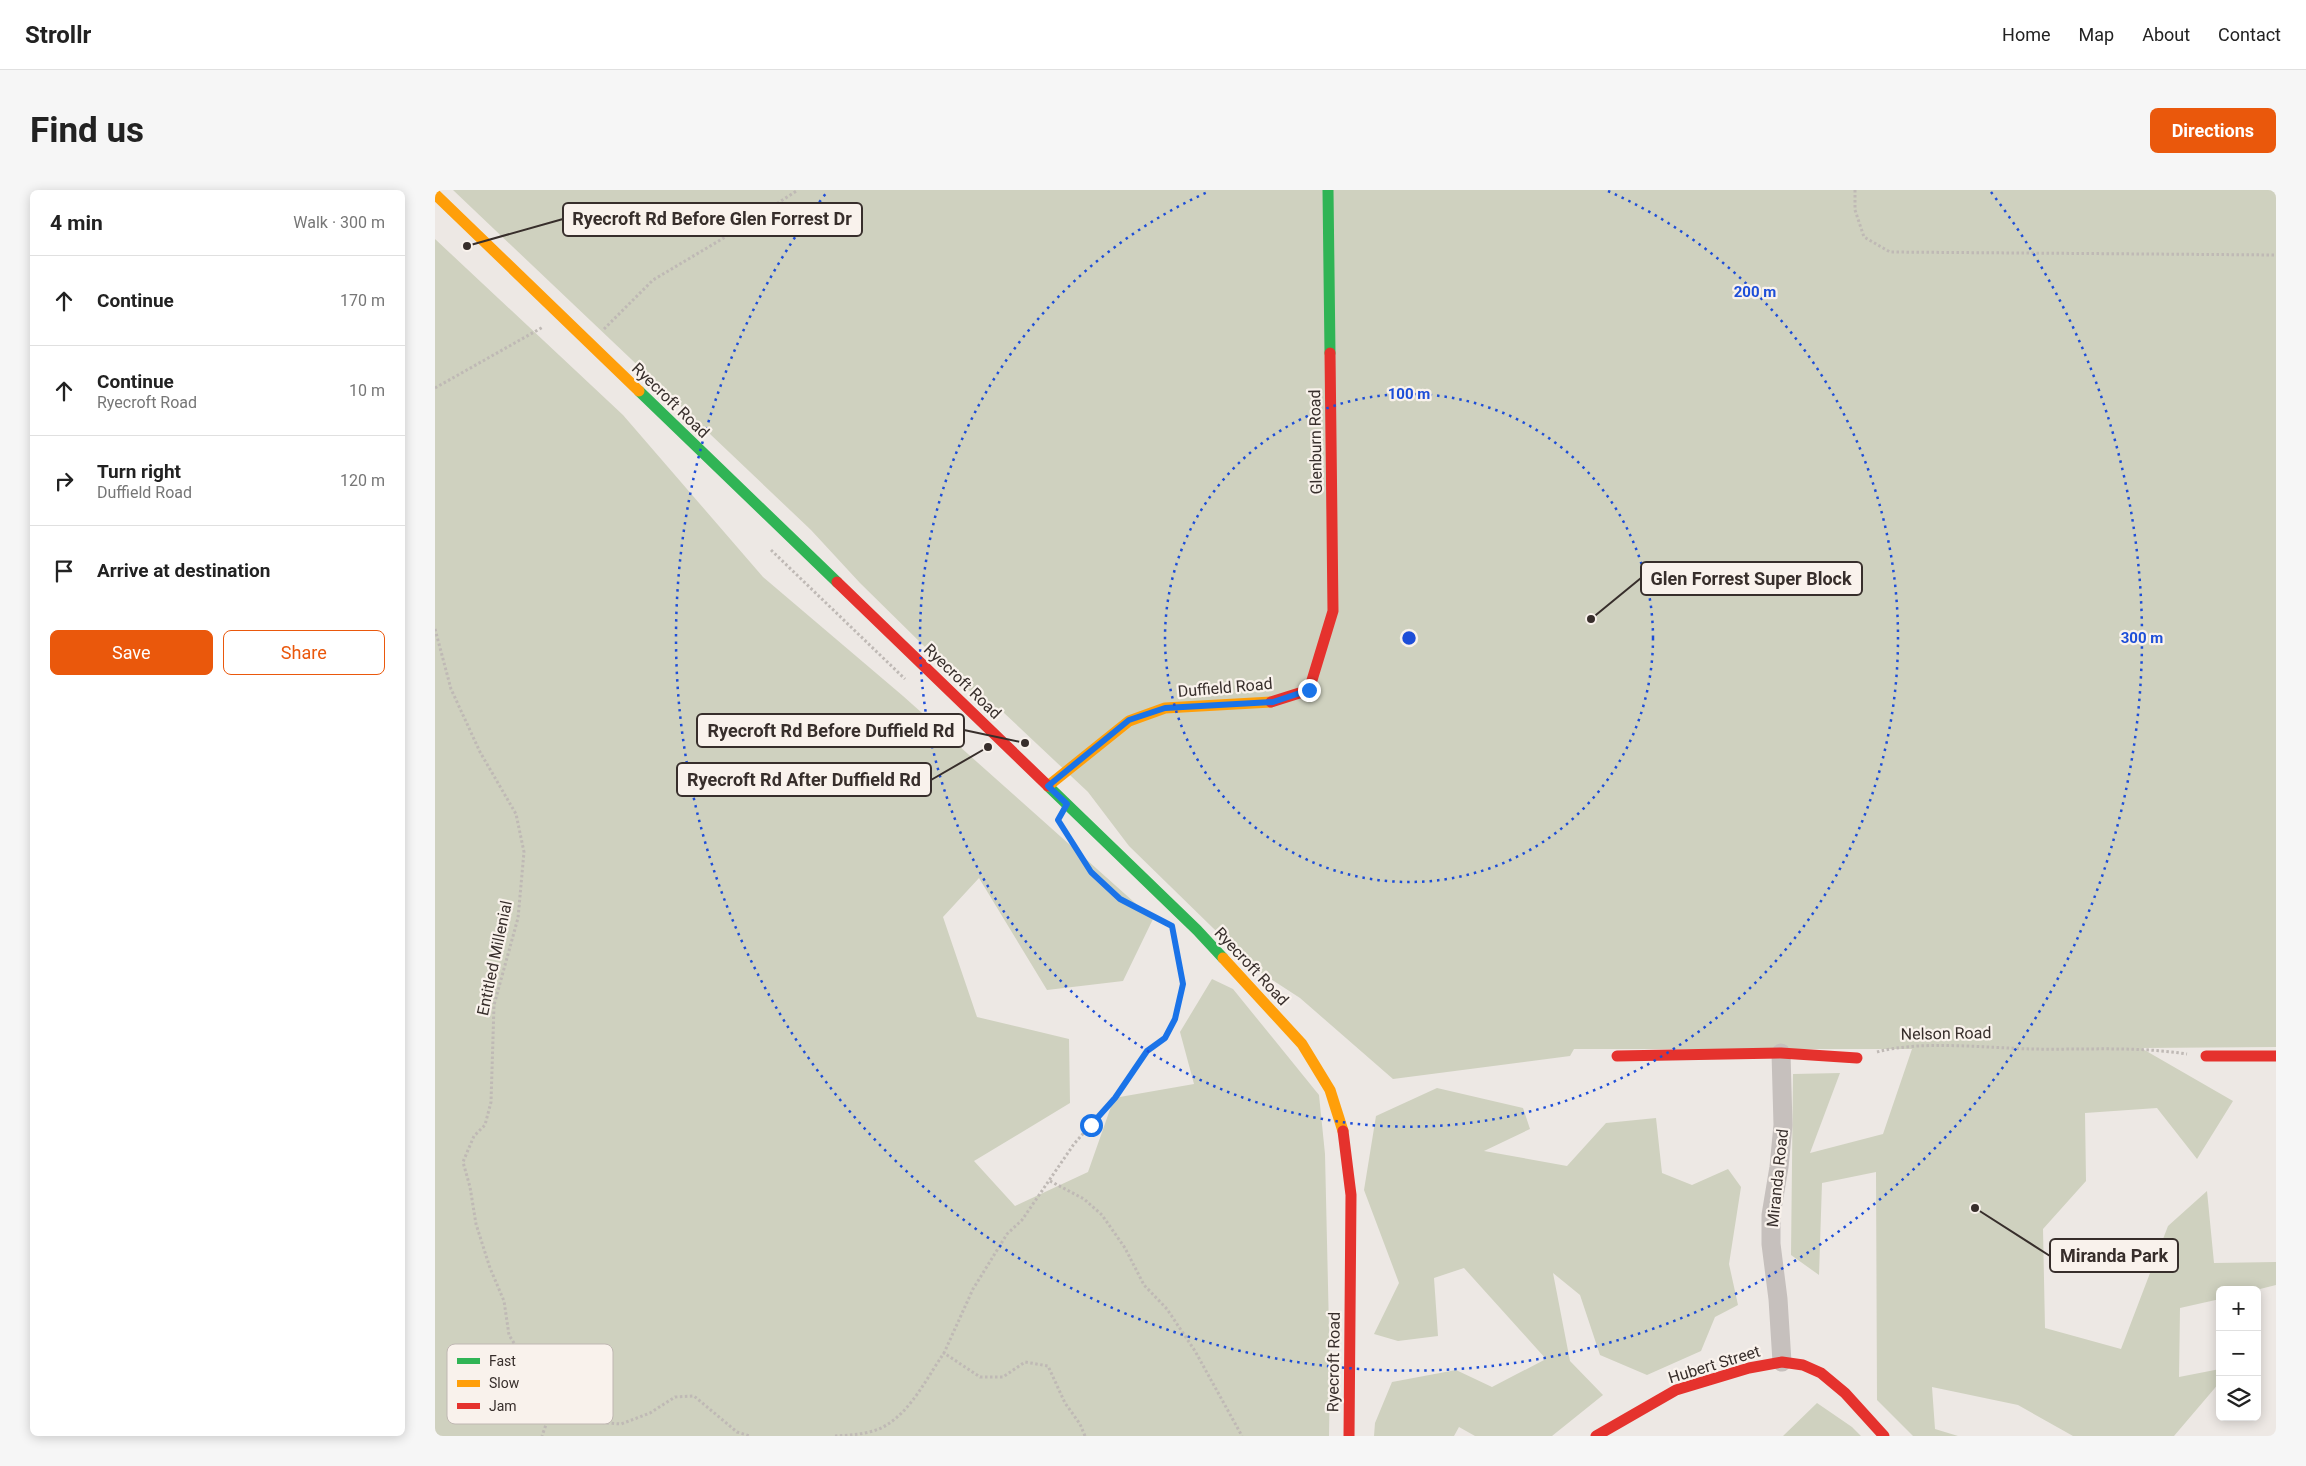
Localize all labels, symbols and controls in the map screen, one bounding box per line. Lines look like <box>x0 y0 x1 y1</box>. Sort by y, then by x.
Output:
text: Strollr <box>25 21 91 49</box>
text: Home <box>2002 24 2051 45</box>
text: Map <box>2079 24 2114 45</box>
text: About <box>2142 24 2190 45</box>
text: Contact <box>2218 24 2281 45</box>
button: Directions <box>2150 108 2276 153</box>
text: Find us <box>30 110 144 151</box>
callout: Ryecroft Rd Before Glen Forrest Dr <box>563 203 862 236</box>
text: Ryecroft Rd Before Glen Forrest Dr <box>572 208 852 229</box>
text: 4 min <box>50 211 103 235</box>
text: Walk · 300 m <box>293 213 385 232</box>
text: 200 m <box>1734 283 1776 301</box>
icon: ahead <box>50 287 78 315</box>
text: Continue <box>97 289 174 312</box>
text: 170 m <box>340 291 385 310</box>
street label: Ryecroft Road <box>628 359 713 442</box>
text: Continue <box>97 370 174 393</box>
icon: ahead <box>50 377 78 405</box>
text: 10 m <box>349 381 385 400</box>
text: 100 m <box>1388 385 1430 403</box>
street label: Glenburn Road <box>1305 389 1326 495</box>
text: Ryecroft Road <box>97 393 197 412</box>
text: Turn right <box>97 460 181 483</box>
icon: right <box>50 467 78 495</box>
text: 120 m <box>340 471 385 490</box>
text: Duffield Road <box>97 483 192 502</box>
icon: arrive <box>50 557 78 585</box>
text: Arrive at destination <box>97 559 270 582</box>
callout: Glen Forrest Super Block <box>1641 562 1862 595</box>
text: Glen Forrest Super Block <box>1650 568 1852 589</box>
centre of rings <box>1400 629 1418 647</box>
text: 300 m <box>2121 629 2163 647</box>
button: Save <box>50 630 213 675</box>
button: Share <box>223 630 385 675</box>
street label: Ryecroft Road <box>920 640 1005 723</box>
street label: Duffield Road <box>1177 674 1273 701</box>
route end <box>1298 679 1321 702</box>
callout: Ryecroft Rd Before Duffield Rd <box>697 714 964 747</box>
text: Ryecroft Rd Before Duffield Rd <box>708 720 954 741</box>
callout: Ryecroft Rd After Duffield Rd <box>677 763 931 796</box>
text: Ryecroft Rd After Duffield Rd <box>687 769 921 790</box>
street label: Entitled Millenial <box>473 899 516 1017</box>
street label: Ryecroft Road <box>1211 923 1293 1009</box>
street label: Nelson Road <box>1901 1023 1992 1044</box>
route start <box>1080 1114 1103 1137</box>
street label: Miranda Road <box>1763 1128 1792 1228</box>
callout: Miranda Park <box>2050 1239 2178 1272</box>
text: Miranda Park <box>2060 1245 2168 1266</box>
map controls <box>2216 1286 2261 1421</box>
button: + <box>2216 1286 2261 1331</box>
street label: Ryecroft Road <box>1323 1312 1344 1412</box>
button: − <box>2216 1331 2261 1376</box>
street label: Hubert Street <box>1666 1342 1762 1387</box>
legend <box>447 1344 613 1424</box>
text: Fast <box>489 1353 516 1369</box>
text: Slow <box>489 1375 520 1391</box>
button: layers <box>2216 1376 2261 1421</box>
text: Jam <box>489 1398 517 1414</box>

